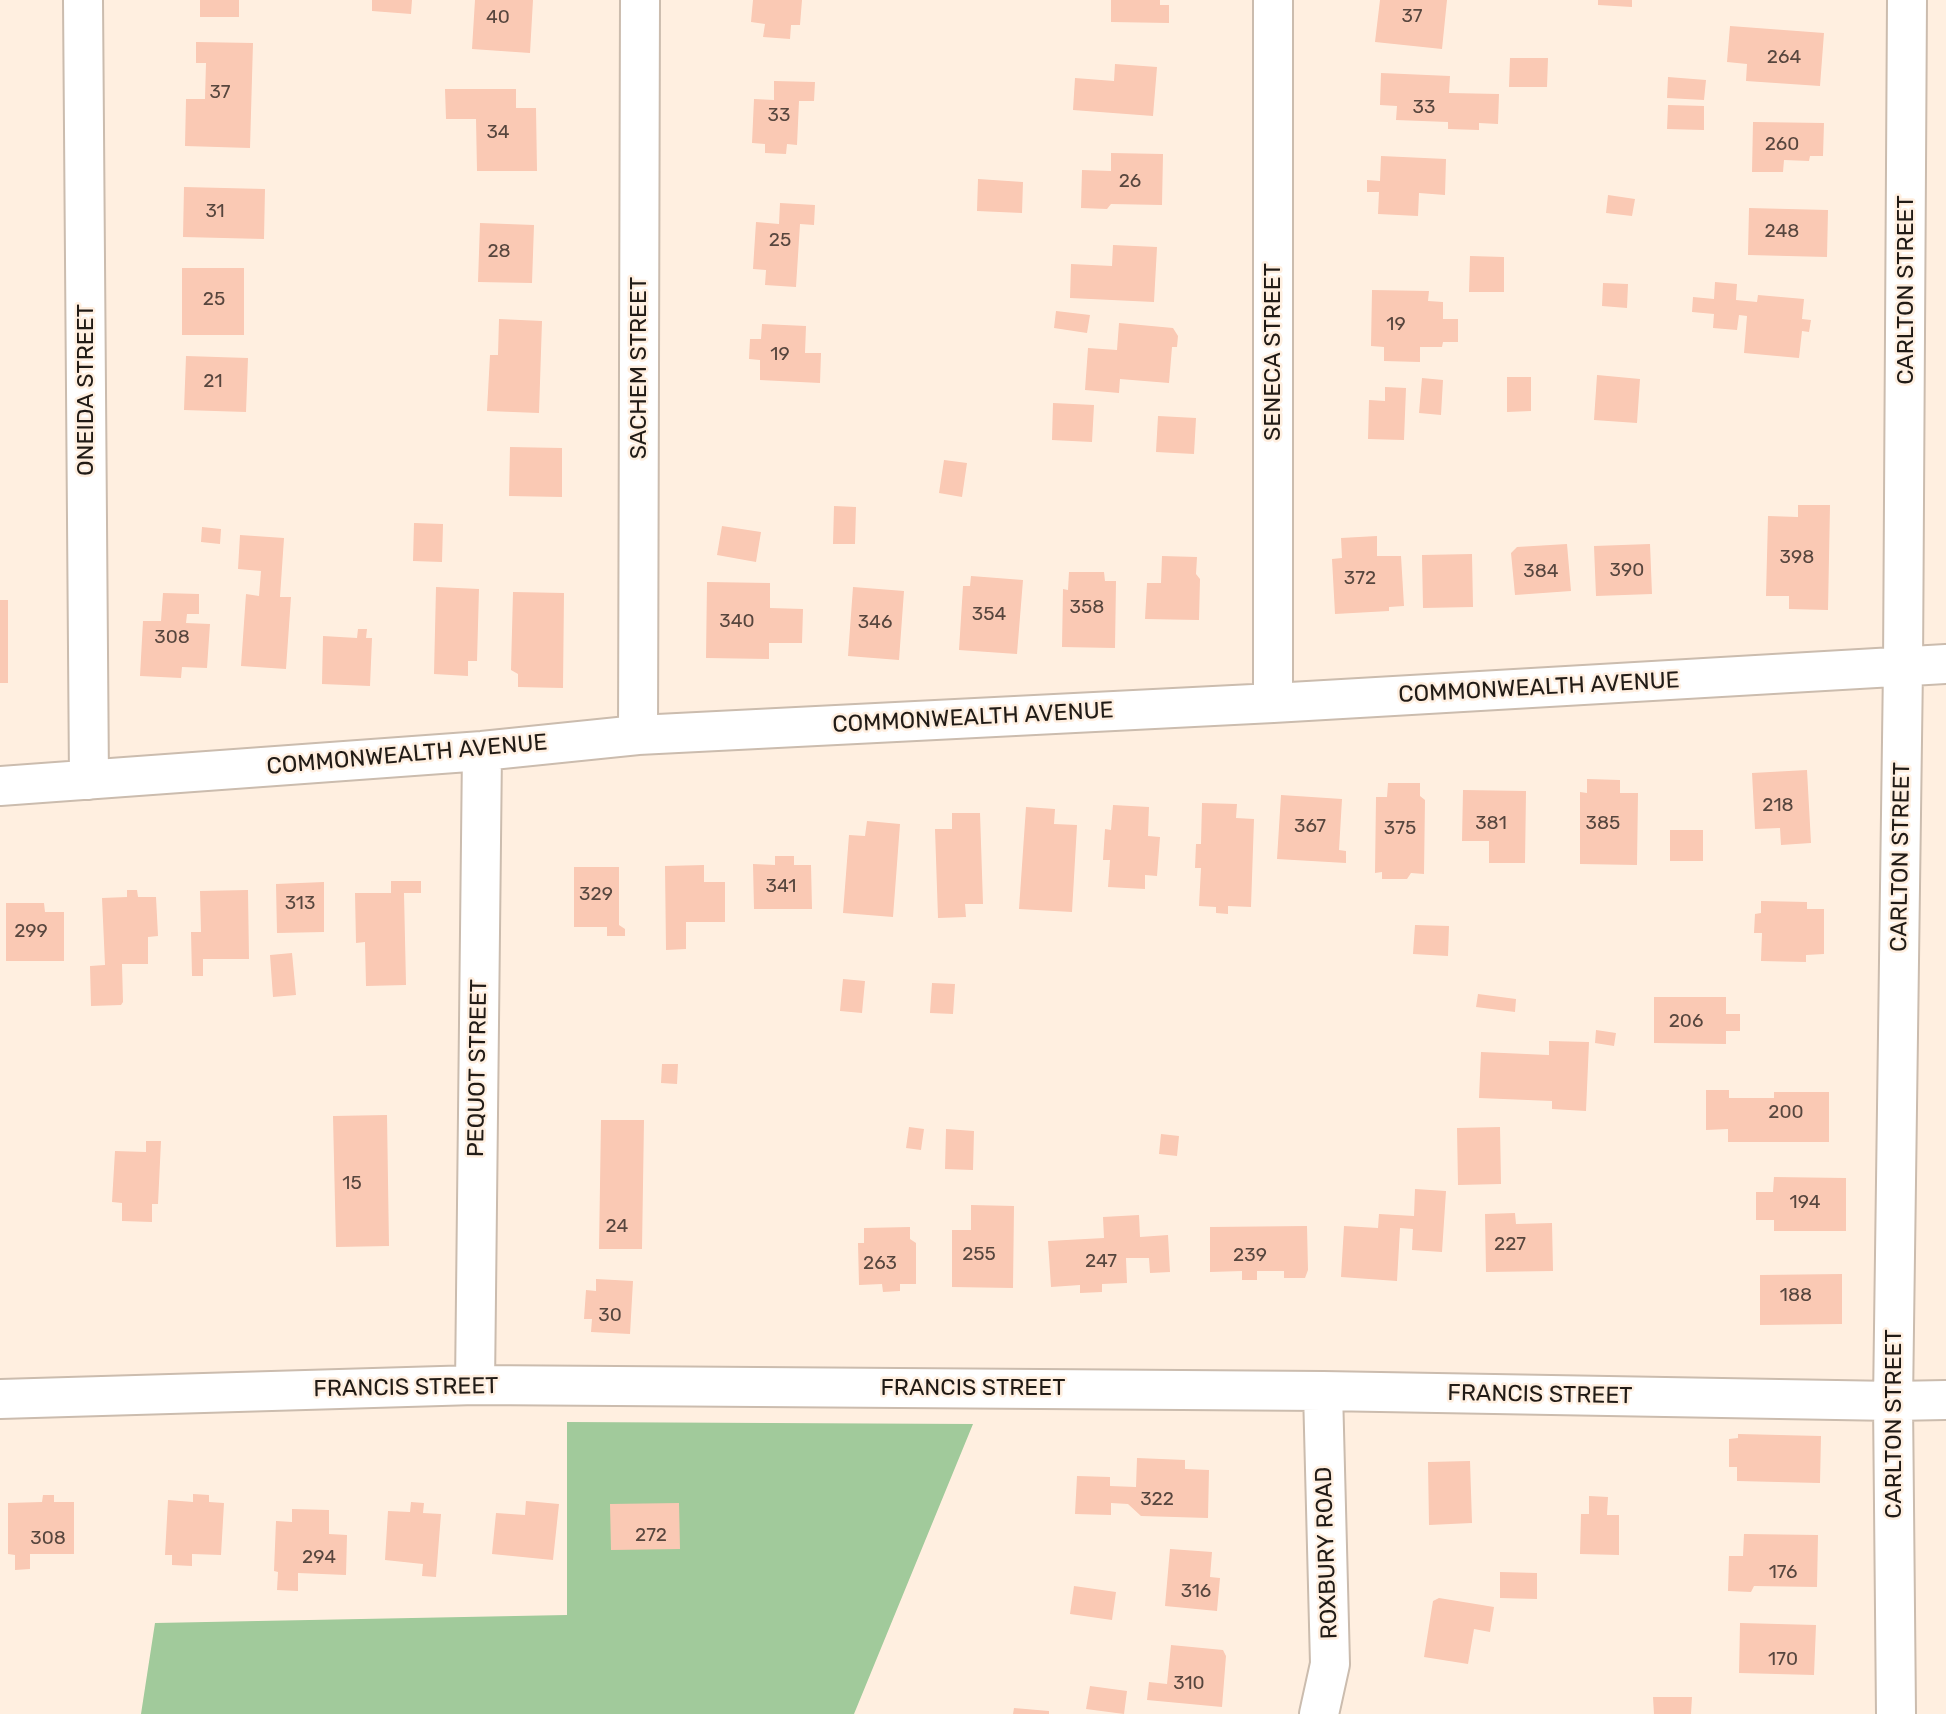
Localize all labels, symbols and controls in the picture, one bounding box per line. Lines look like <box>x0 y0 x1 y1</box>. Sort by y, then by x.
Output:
house number: 37 <box>1401 6 1423 28</box>
house number: 40 <box>486 7 510 29</box>
house number: 264 <box>1767 47 1801 69</box>
house number: 37 <box>209 82 231 104</box>
house number: 33 <box>1413 97 1435 119</box>
house number: 33 <box>768 105 790 127</box>
house number: 34 <box>486 122 510 144</box>
house number: 260 <box>1765 134 1799 156</box>
house number: 26 <box>1119 171 1141 193</box>
street label: CARLTON STREET <box>1892 195 1920 385</box>
house number: 31 <box>205 201 225 223</box>
house number: 248 <box>1765 221 1799 243</box>
house number: 25 <box>769 230 791 252</box>
house number: 28 <box>487 241 511 263</box>
street label: SENECA STREET <box>1259 263 1287 441</box>
street label: SACHEM STREET <box>625 277 653 459</box>
house number: 25 <box>203 289 225 311</box>
street label: ONEIDA STREET <box>72 304 100 476</box>
house number: 19 <box>1386 314 1406 336</box>
house number: 19 <box>770 344 790 366</box>
house number: 21 <box>203 371 223 393</box>
house number: 398 <box>1780 547 1814 569</box>
house number: 390 <box>1610 560 1644 582</box>
house number: 384 <box>1523 561 1559 583</box>
house number: 372 <box>1344 568 1376 590</box>
house number: 358 <box>1070 597 1104 619</box>
house number: 354 <box>972 604 1006 626</box>
house number: 340 <box>719 611 755 633</box>
house number: 346 <box>858 612 892 634</box>
house number: 308 <box>154 627 190 649</box>
street label: COMMONWEALTH AVENUE <box>1398 667 1680 709</box>
street label: COMMONWEALTH AVENUE <box>832 697 1114 739</box>
street label: COMMONWEALTH AVENUE <box>266 729 548 781</box>
street label: CARLTON STREET <box>1886 762 1916 952</box>
house number: 218 <box>1762 795 1794 817</box>
house number: 381 <box>1475 813 1507 835</box>
house number: 385 <box>1586 813 1620 835</box>
house number: 367 <box>1294 816 1326 838</box>
house number: 375 <box>1384 818 1416 840</box>
house number: 341 <box>766 876 796 898</box>
house number: 329 <box>579 884 613 906</box>
house number: 313 <box>285 893 315 915</box>
house number: 299 <box>14 921 48 943</box>
street label: PEQUOT STREET <box>463 979 493 1157</box>
house number: 206 <box>1669 1011 1703 1033</box>
house number: 200 <box>1768 1102 1804 1124</box>
house number: 15 <box>342 1173 362 1195</box>
house number: 194 <box>1790 1192 1820 1214</box>
house number: 24 <box>606 1216 628 1238</box>
house number: 227 <box>1494 1234 1526 1256</box>
house number: 255 <box>962 1244 996 1266</box>
house number: 239 <box>1233 1245 1267 1267</box>
house number: 247 <box>1085 1251 1117 1273</box>
house number: 263 <box>863 1253 897 1275</box>
house number: 188 <box>1780 1285 1812 1307</box>
house number: 30 <box>598 1305 622 1327</box>
street label: CARLTON STREET <box>1880 1329 1908 1519</box>
street label: FRANCIS STREET <box>313 1373 499 1403</box>
street label: FRANCIS STREET <box>880 1374 1066 1402</box>
street label: FRANCIS STREET <box>1447 1380 1633 1410</box>
street label: ROXBURY ROAD <box>1310 1466 1344 1640</box>
house number: 322 <box>1140 1489 1174 1511</box>
house number: 272 <box>635 1525 667 1547</box>
house number: 308 <box>30 1528 66 1550</box>
house number: 294 <box>302 1547 336 1569</box>
house number: 176 <box>1769 1562 1797 1584</box>
house number: 316 <box>1181 1581 1211 1603</box>
house number: 170 <box>1768 1649 1798 1671</box>
house number: 310 <box>1173 1673 1205 1695</box>

